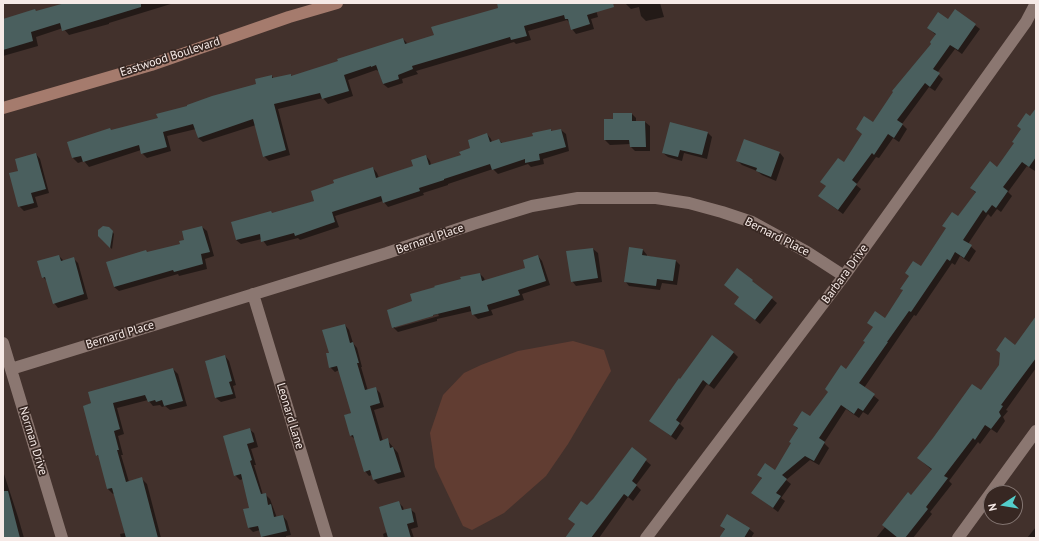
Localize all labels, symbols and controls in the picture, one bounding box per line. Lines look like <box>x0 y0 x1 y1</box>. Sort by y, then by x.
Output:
street label: Eastwood Boulevard <box>118 34 222 80</box>
street label: Bernard Place <box>742 215 812 259</box>
street label: Bernard Place <box>394 221 466 257</box>
street label: Barbara Drive <box>819 242 871 306</box>
street label: Bernard Place <box>84 318 156 352</box>
street label: Leonard Lane <box>273 381 307 451</box>
street label: Norman Drive <box>16 405 50 477</box>
north arrow <box>983 485 1023 525</box>
text: N <box>985 502 1000 512</box>

